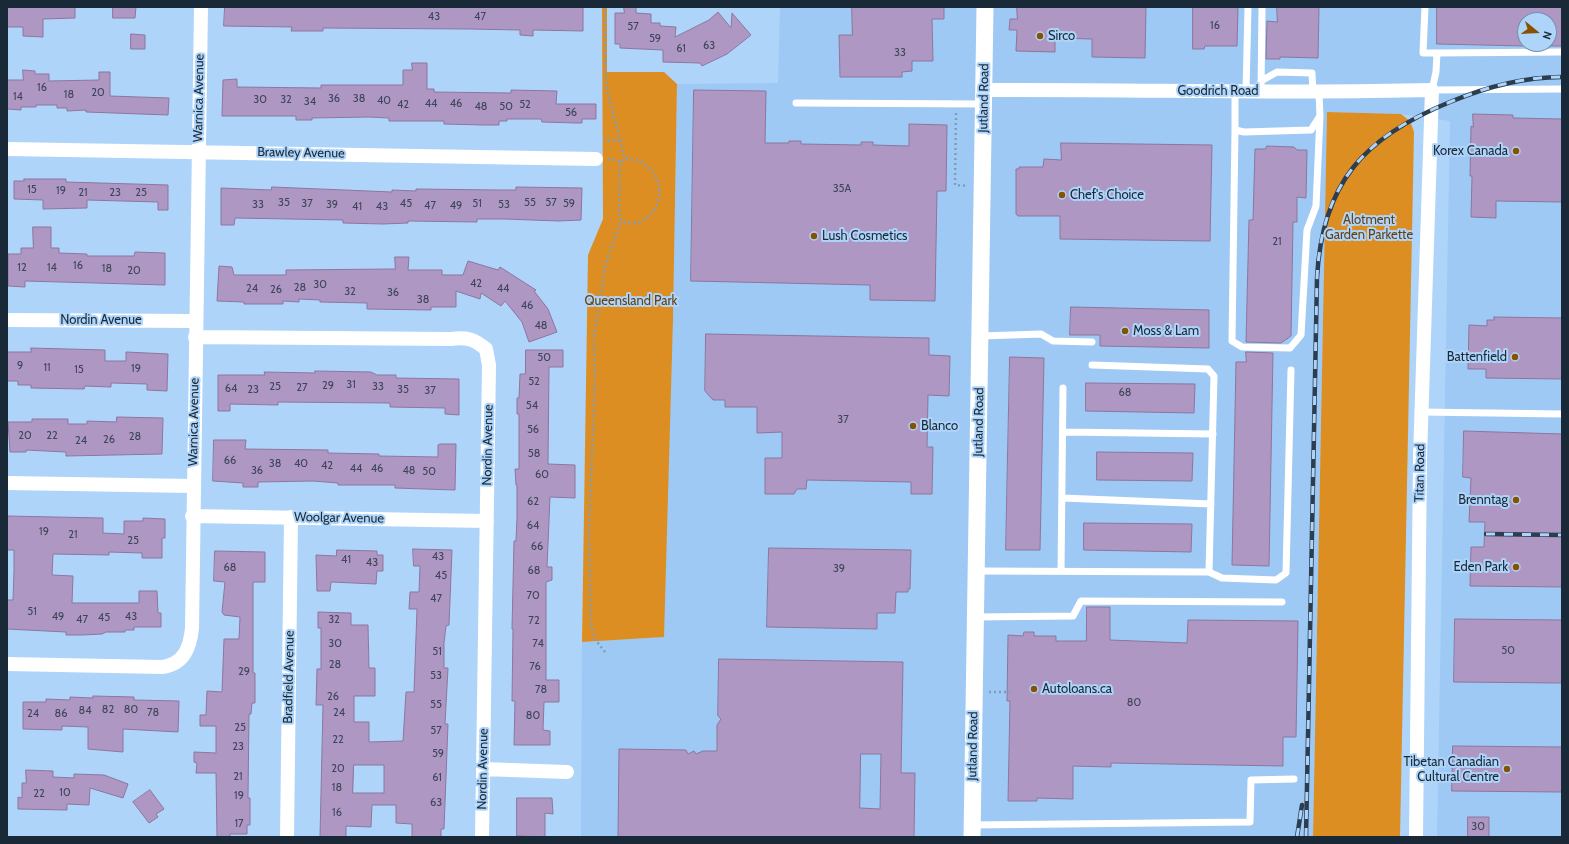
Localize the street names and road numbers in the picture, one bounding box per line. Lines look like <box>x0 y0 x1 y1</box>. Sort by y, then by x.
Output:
street label: Warnica Avenue <box>190 54 208 142</box>
street label: Jutland Road <box>976 63 992 133</box>
street label: Goodrich Road <box>1177 83 1259 99</box>
street label: Brawley Avenue <box>257 144 345 162</box>
street label: Nordin Avenue <box>60 312 142 328</box>
street label: Warnica Avenue <box>185 378 203 466</box>
street label: Jutland Road <box>971 387 987 457</box>
street label: Nordin Avenue <box>479 404 497 486</box>
street label: Titan Road <box>1412 444 1428 502</box>
street label: Woolgar Avenue <box>294 509 384 527</box>
street label: Bradfield Avenue <box>280 630 298 724</box>
street label: Jutland Road <box>965 711 981 781</box>
street label: Nordin Avenue <box>474 728 492 810</box>

